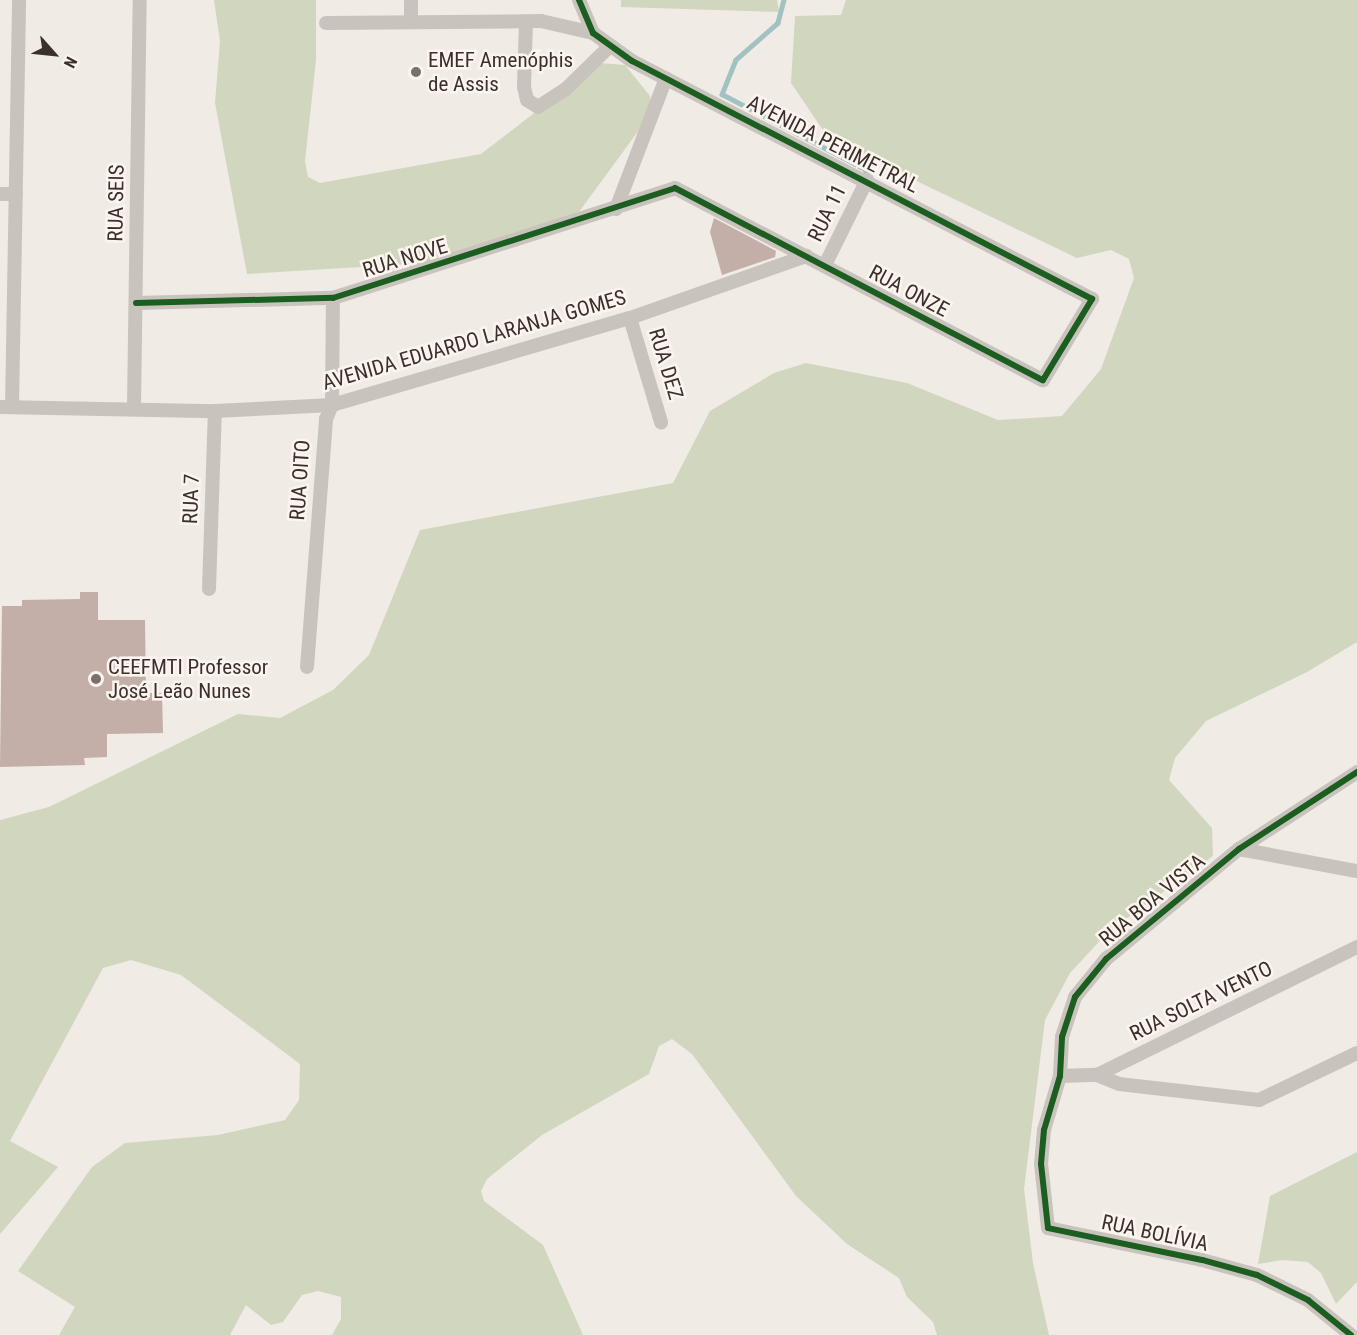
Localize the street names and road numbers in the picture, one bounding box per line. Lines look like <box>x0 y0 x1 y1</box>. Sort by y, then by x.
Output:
street label: AVENIDA PERIMETRAL <box>743 90 923 198</box>
street label: RUA SEIS <box>103 164 129 242</box>
street label: RUA 11 <box>802 180 852 246</box>
street label: RUA NOVE <box>360 233 450 283</box>
street label: RUA ONZE <box>865 260 953 322</box>
street label: AVENIDA EDUARDO LARANJA GOMES <box>319 285 629 395</box>
street label: RUA DEZ <box>643 325 689 403</box>
street label: RUA OITO <box>285 439 315 521</box>
street label: RUA 7 <box>178 474 204 524</box>
street label: RUA BOA VISTA <box>1094 848 1210 952</box>
street label: RUA SOLTA VENTO <box>1126 956 1276 1046</box>
street label: RUA BOLÍVIA <box>1099 1209 1211 1257</box>

